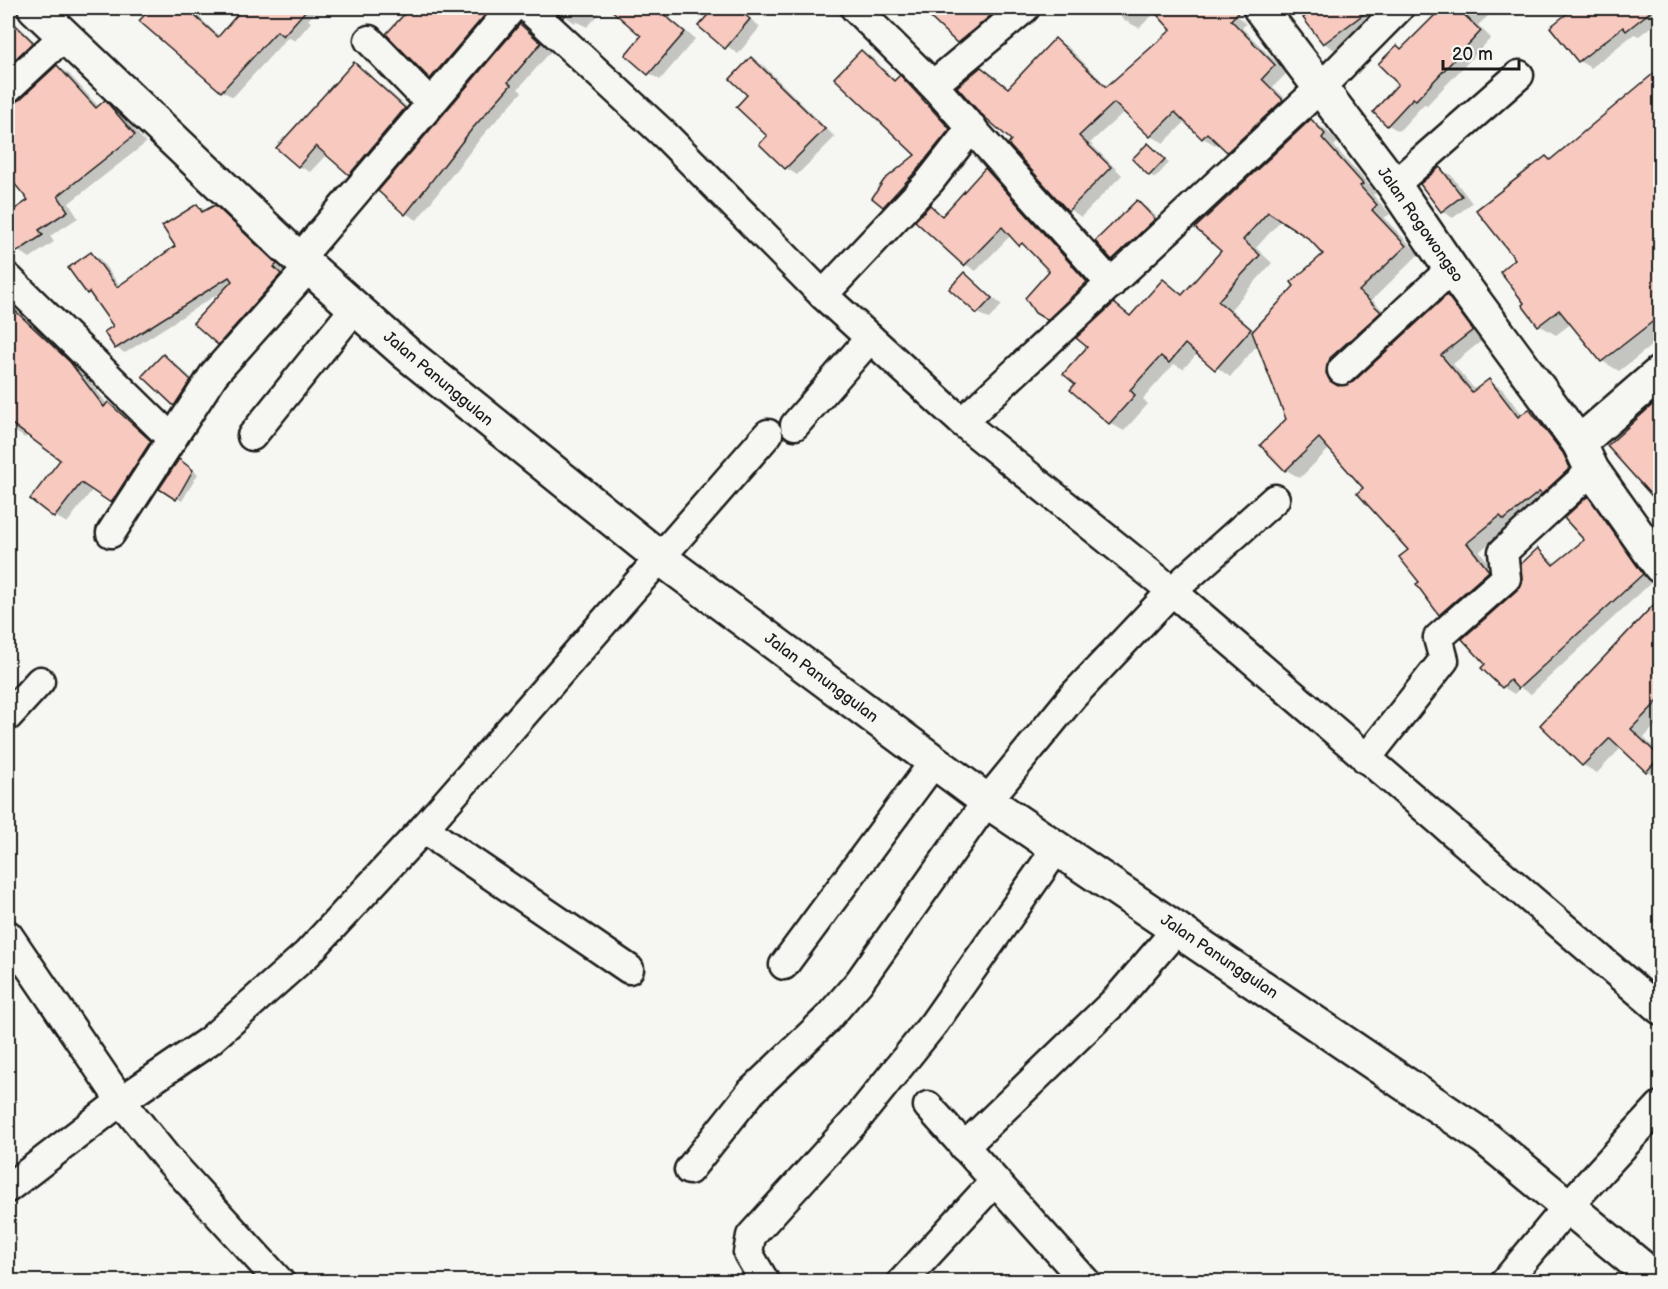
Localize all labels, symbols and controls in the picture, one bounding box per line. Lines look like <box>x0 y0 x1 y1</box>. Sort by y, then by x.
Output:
scale bar <box>1443 33 1520 71</box>
text: 20 m <box>1452 44 1493 65</box>
street label: Jalan Rogowongso <box>1373 164 1467 286</box>
street label: Jalan Panunggulan <box>379 328 497 430</box>
street label: Jalan Panunggulan <box>760 629 882 727</box>
street label: Jalan Panunggulan <box>1157 911 1281 1003</box>

